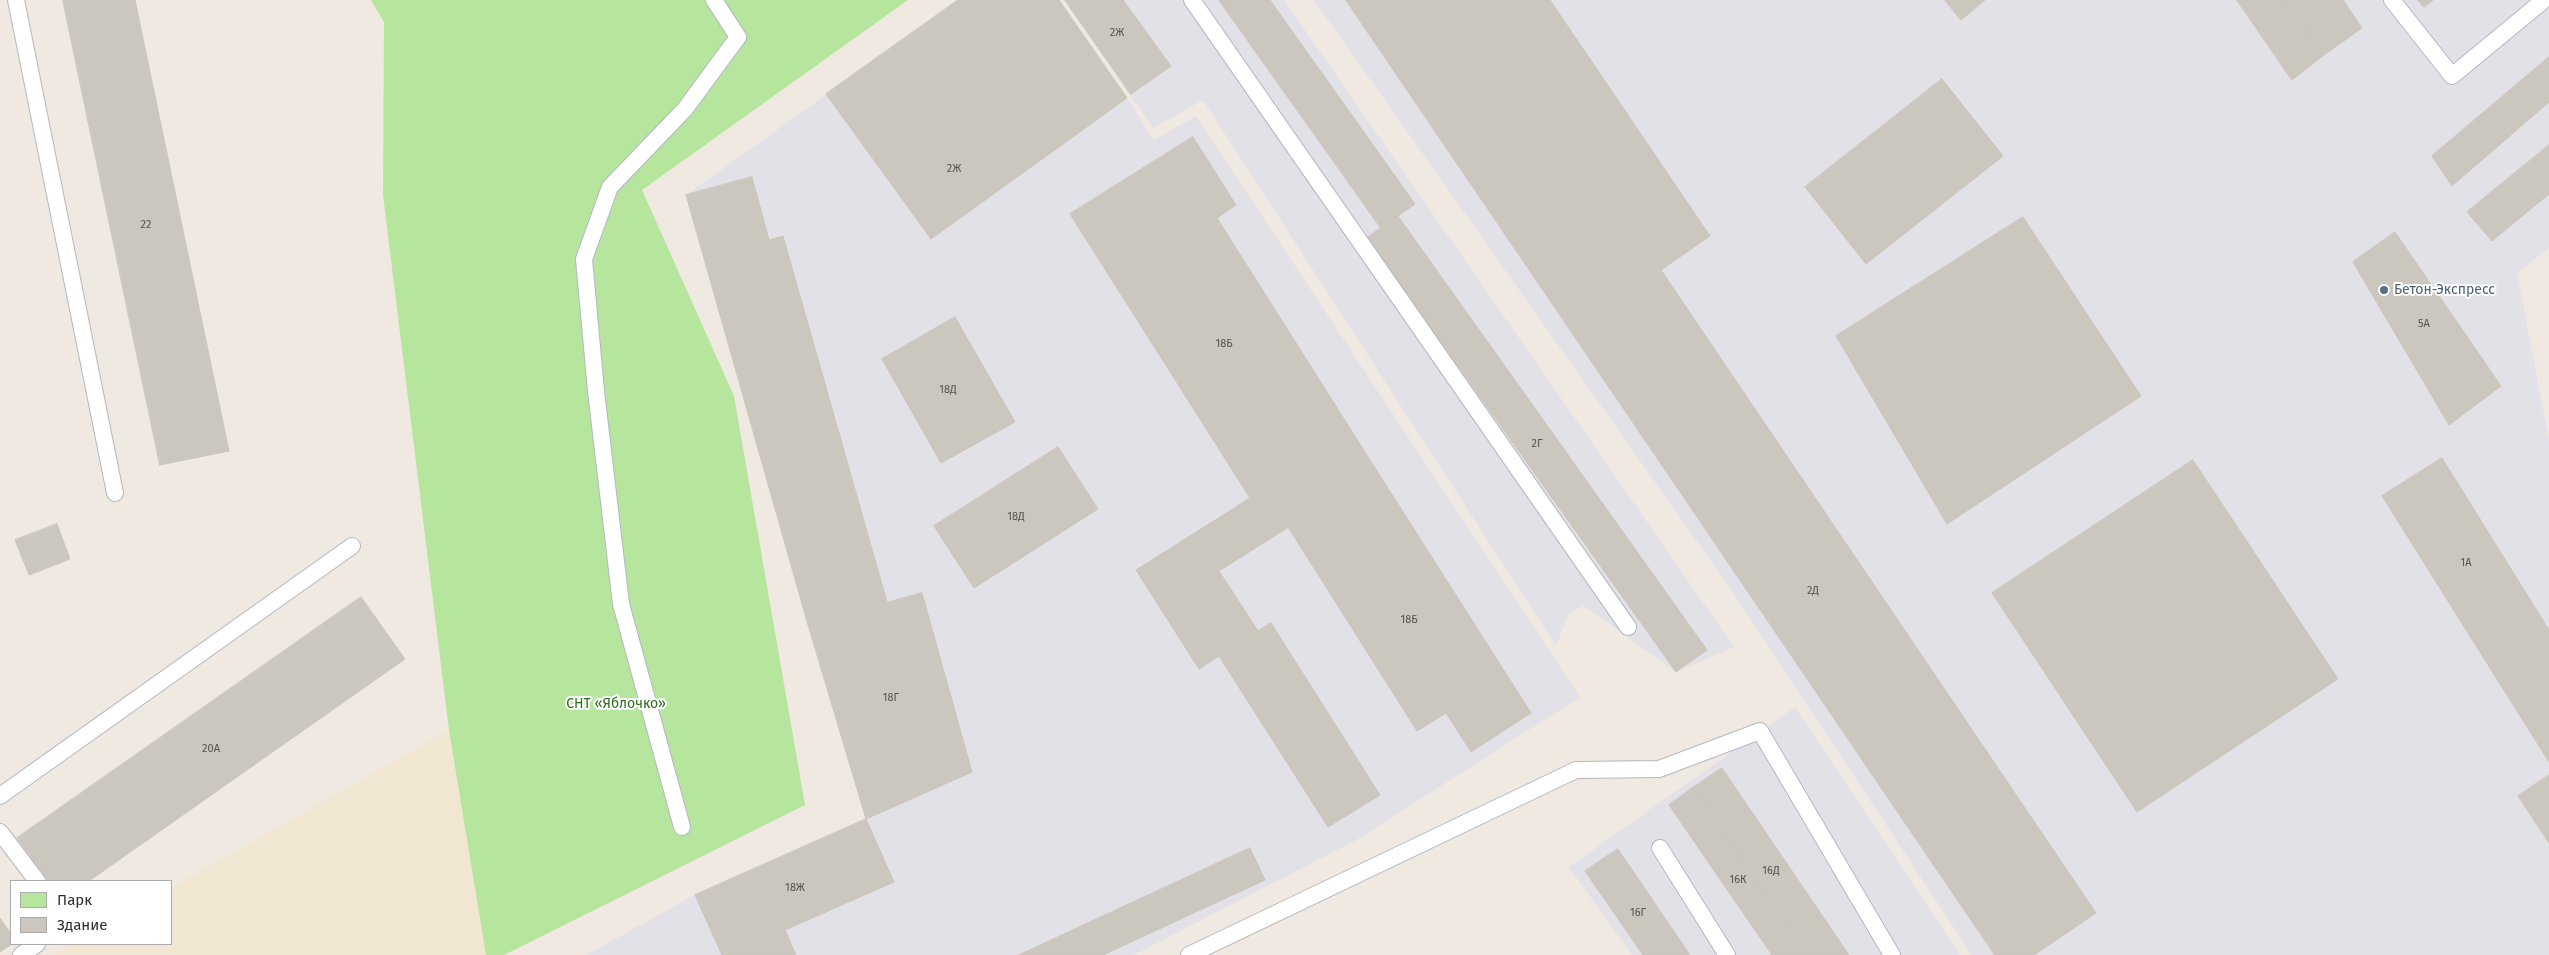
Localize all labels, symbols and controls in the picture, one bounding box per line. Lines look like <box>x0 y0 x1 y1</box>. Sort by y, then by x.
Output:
house number: 2Ж <box>1110 26 1124 40</box>
house number: 2Ж <box>947 162 961 176</box>
house number: 22 <box>141 218 151 232</box>
place label: Бетон-Экспресс <box>2394 282 2495 298</box>
marker: Бетон-Экспресс <box>2378 284 2390 296</box>
house number: 5А <box>2418 317 2430 331</box>
house number: 18Б <box>1215 337 1233 351</box>
house number: 18Д <box>939 383 957 397</box>
house number: 2Г <box>1531 437 1543 451</box>
house number: 18Д <box>1007 510 1025 524</box>
house number: 1А <box>2460 556 2472 570</box>
house number: 2Д <box>1807 584 1819 598</box>
house number: 18Б <box>1400 613 1418 627</box>
house number: 18Г <box>883 691 899 705</box>
park label: СНТ «Яблочко» <box>566 696 666 712</box>
house number: 20А <box>202 742 220 756</box>
house number: 16Д <box>1762 864 1780 878</box>
house number: 16К <box>1729 873 1747 887</box>
legend <box>10 880 172 945</box>
house number: 18Ж <box>785 881 805 895</box>
text: Парк <box>57 891 92 909</box>
house number: 16Г <box>1630 906 1646 920</box>
text: Здание <box>57 916 107 934</box>

